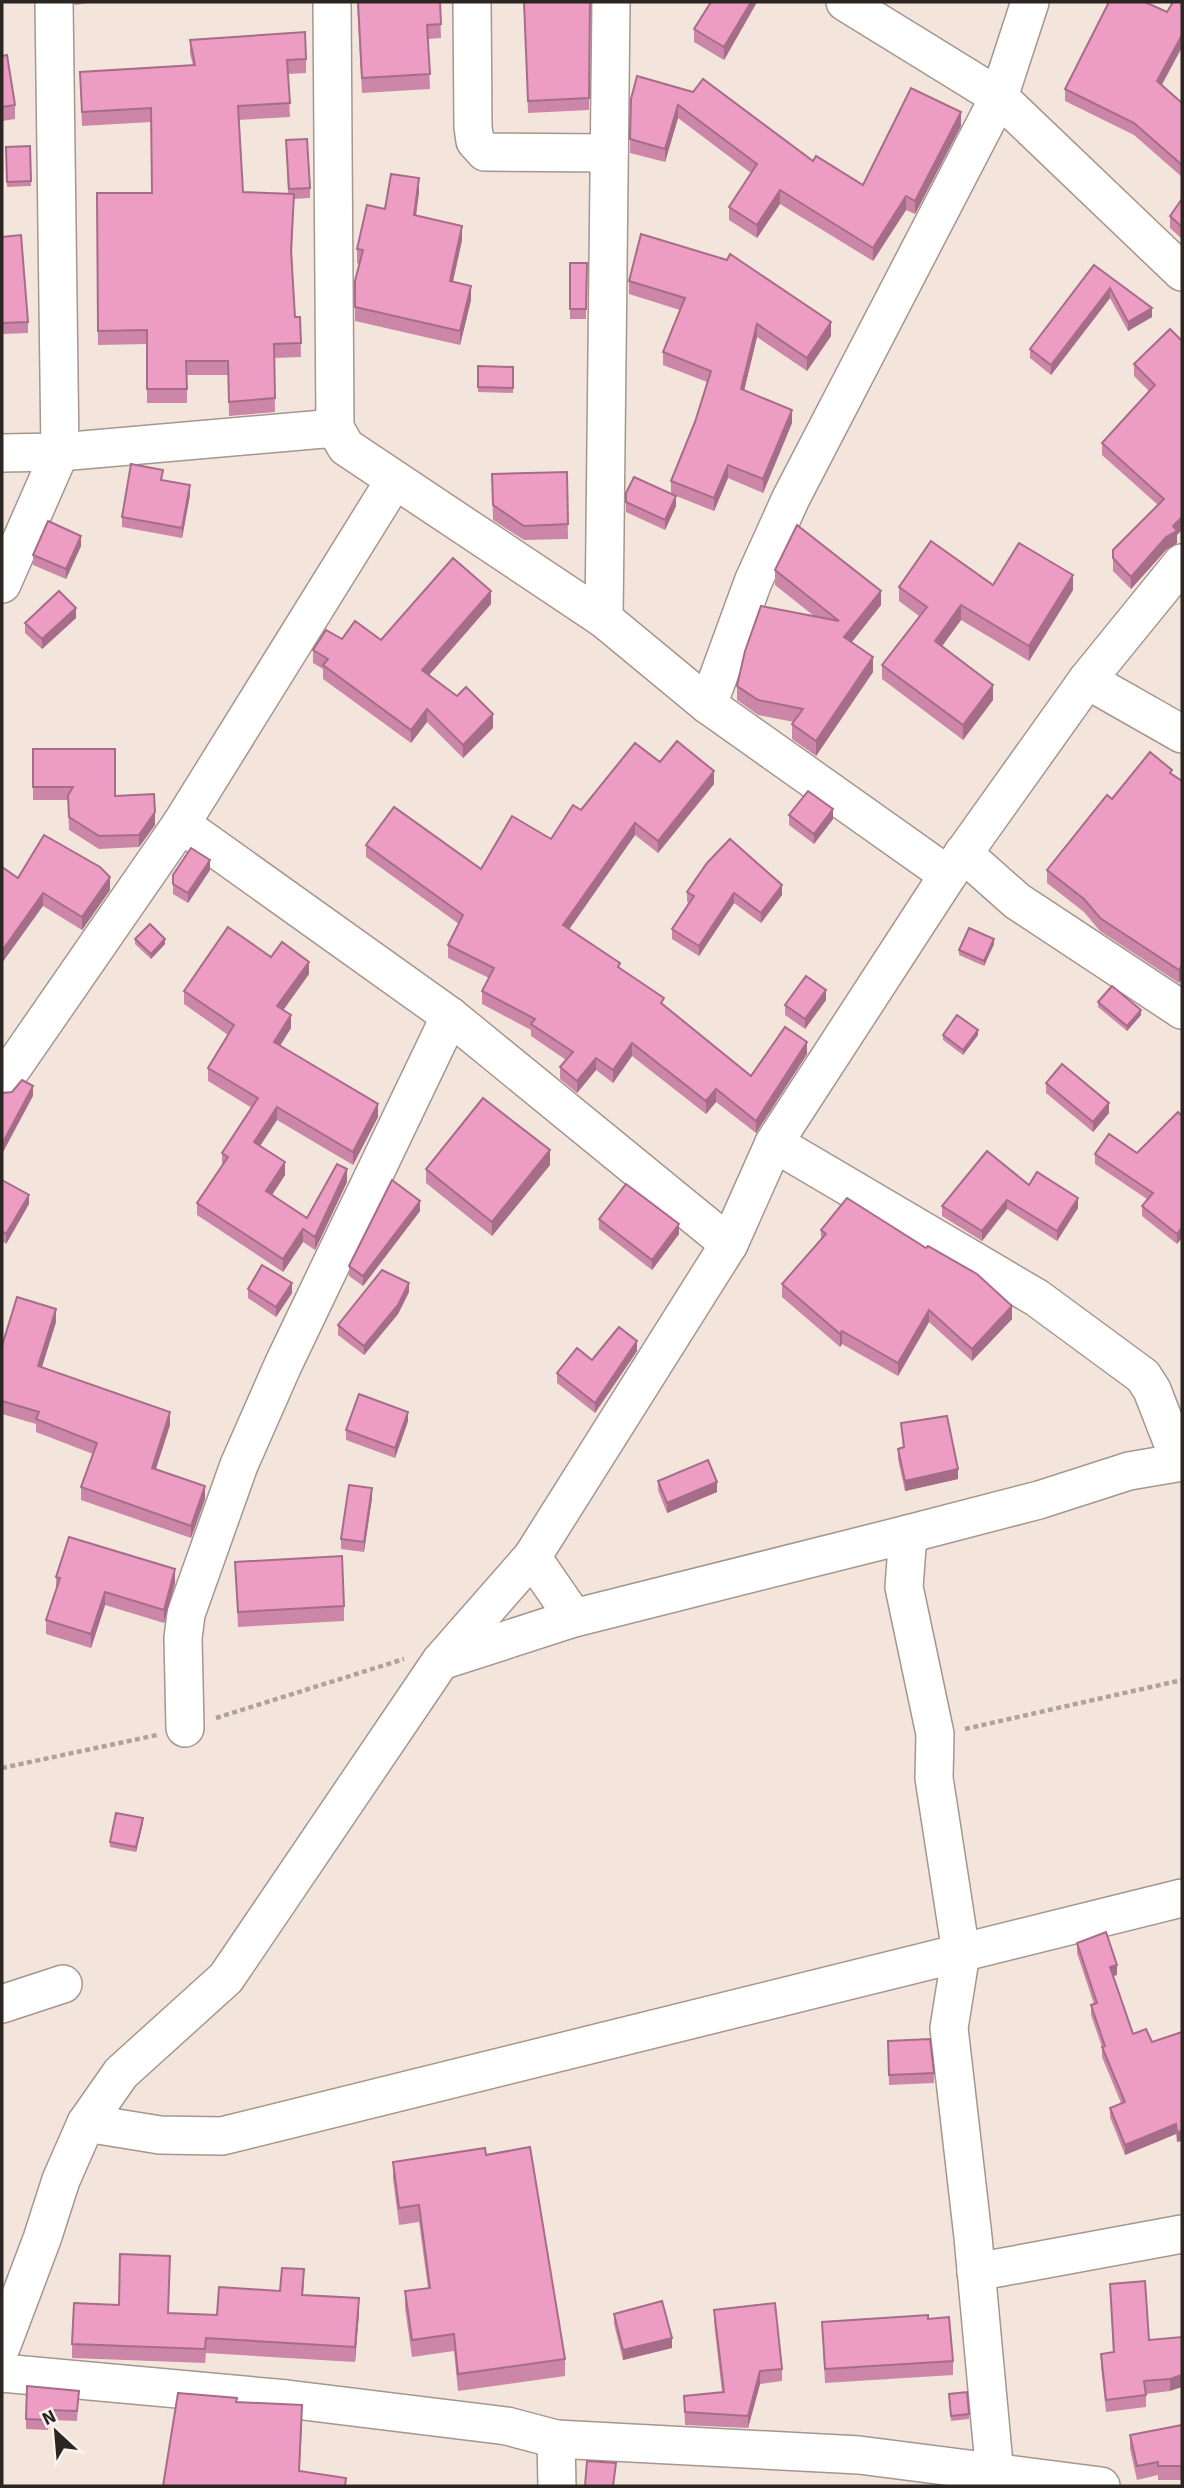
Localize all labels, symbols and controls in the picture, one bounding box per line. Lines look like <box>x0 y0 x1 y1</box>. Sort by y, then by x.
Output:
north arrow <box>21 2397 91 2467</box>
text: N <box>38 2403 61 2433</box>

